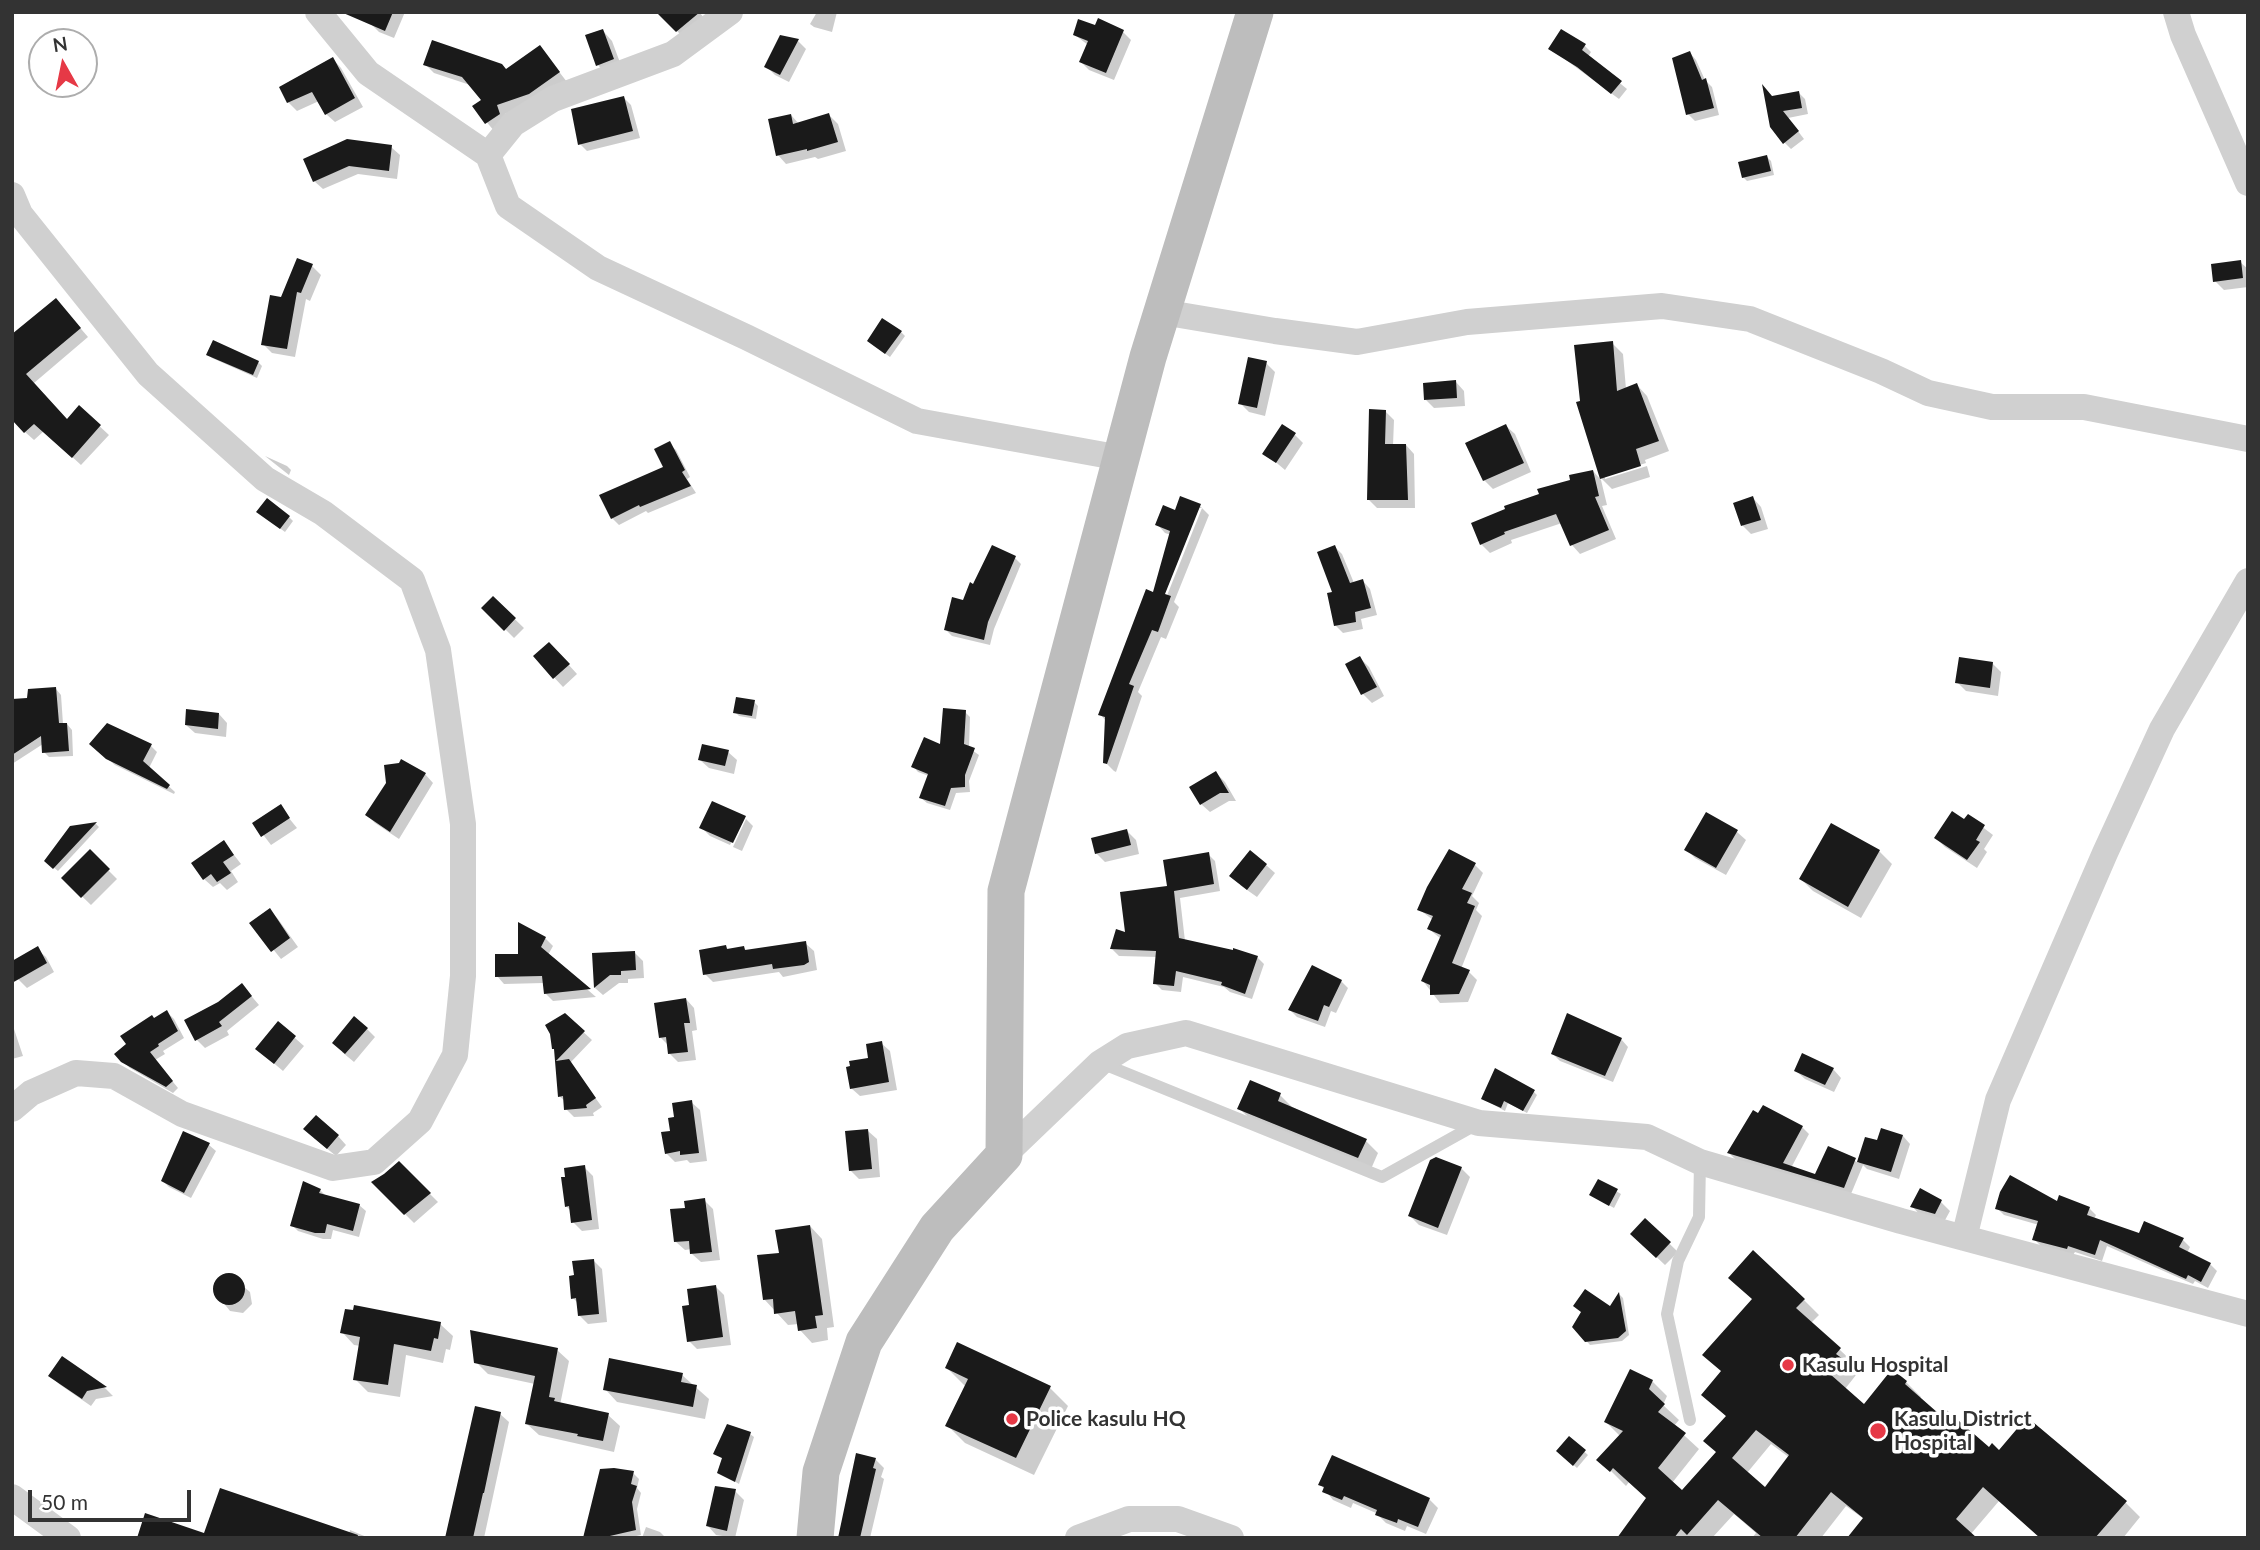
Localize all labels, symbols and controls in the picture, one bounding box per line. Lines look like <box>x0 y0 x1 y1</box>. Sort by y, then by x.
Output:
north arrow <box>28 28 98 98</box>
text: N <box>51 31 69 56</box>
place label: Kasulu Hospital <box>1802 1352 1948 1378</box>
marker: Kasulu Hospital <box>1780 1357 1796 1373</box>
place label: Police kasulu HQ <box>1026 1406 1186 1432</box>
place label: Kasulu District Hospital <box>1894 1406 2032 1456</box>
marker: Police kasulu HQ <box>1004 1411 1020 1427</box>
marker: Kasulu District Hospital <box>1868 1421 1888 1441</box>
scale bar <box>32 1476 194 1520</box>
text: 50 m <box>41 1489 88 1514</box>

